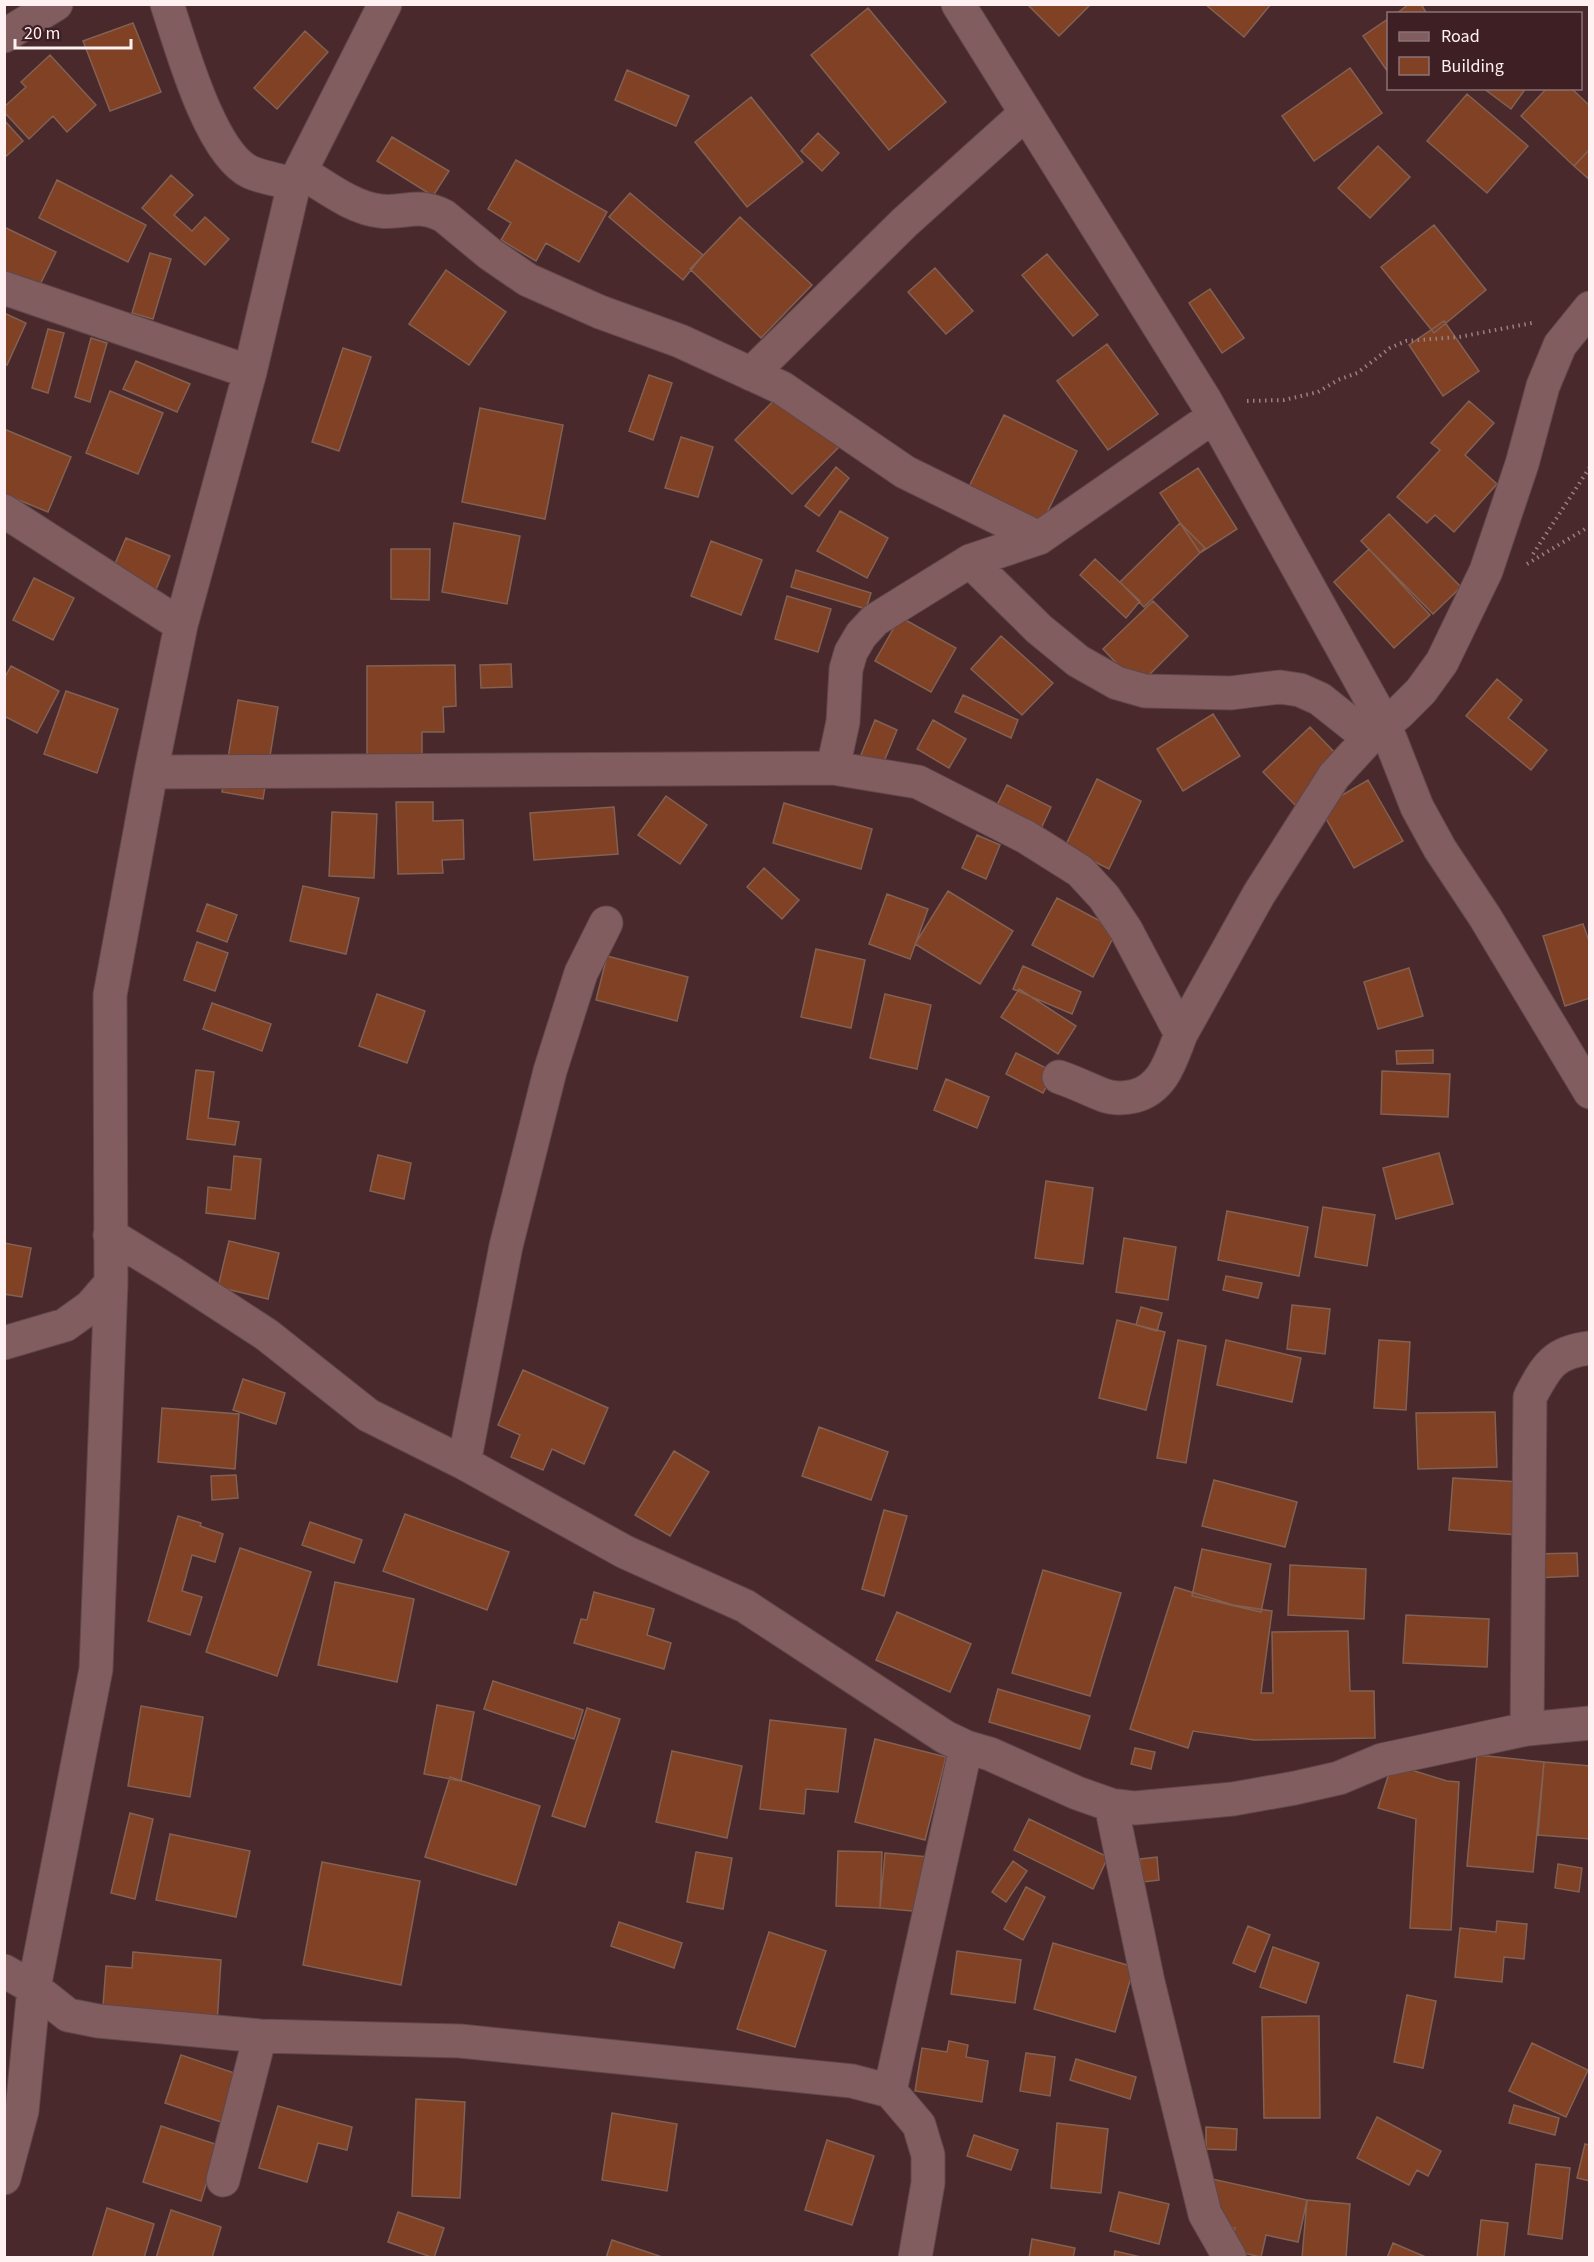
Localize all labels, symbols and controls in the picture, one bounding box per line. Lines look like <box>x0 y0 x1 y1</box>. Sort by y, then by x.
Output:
scale bar <box>15 12 130 50</box>
legend <box>1387 12 1582 90</box>
text: 20 m <box>24 21 60 46</box>
text: Road <box>1441 24 1480 49</box>
text: Building <box>1441 54 1504 79</box>

